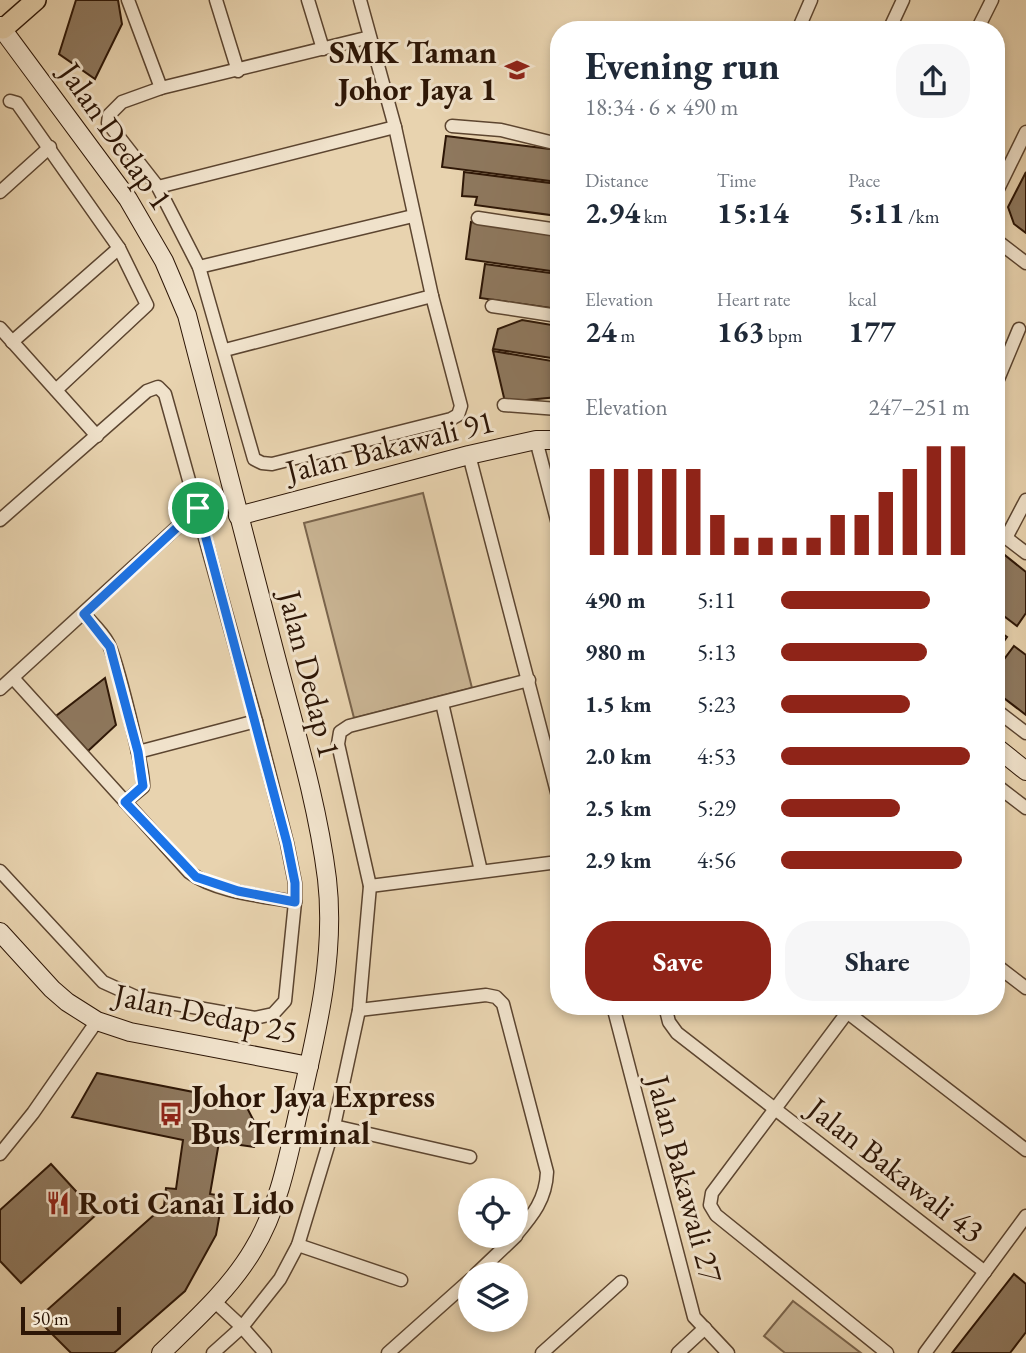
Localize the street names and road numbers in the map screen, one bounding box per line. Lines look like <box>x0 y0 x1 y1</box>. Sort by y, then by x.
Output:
street label: Jalan Dedap 1 <box>48 51 182 218</box>
street label: Jalan Bakawali 91 <box>279 400 498 493</box>
street label: Jalan Dedap 1 <box>268 583 351 762</box>
street label: Jalan Dedap 25 <box>108 972 302 1053</box>
street label: Jalan Bakawali 27 <box>636 1068 733 1288</box>
street label: Jalan Bakawali 43 <box>797 1086 993 1252</box>

